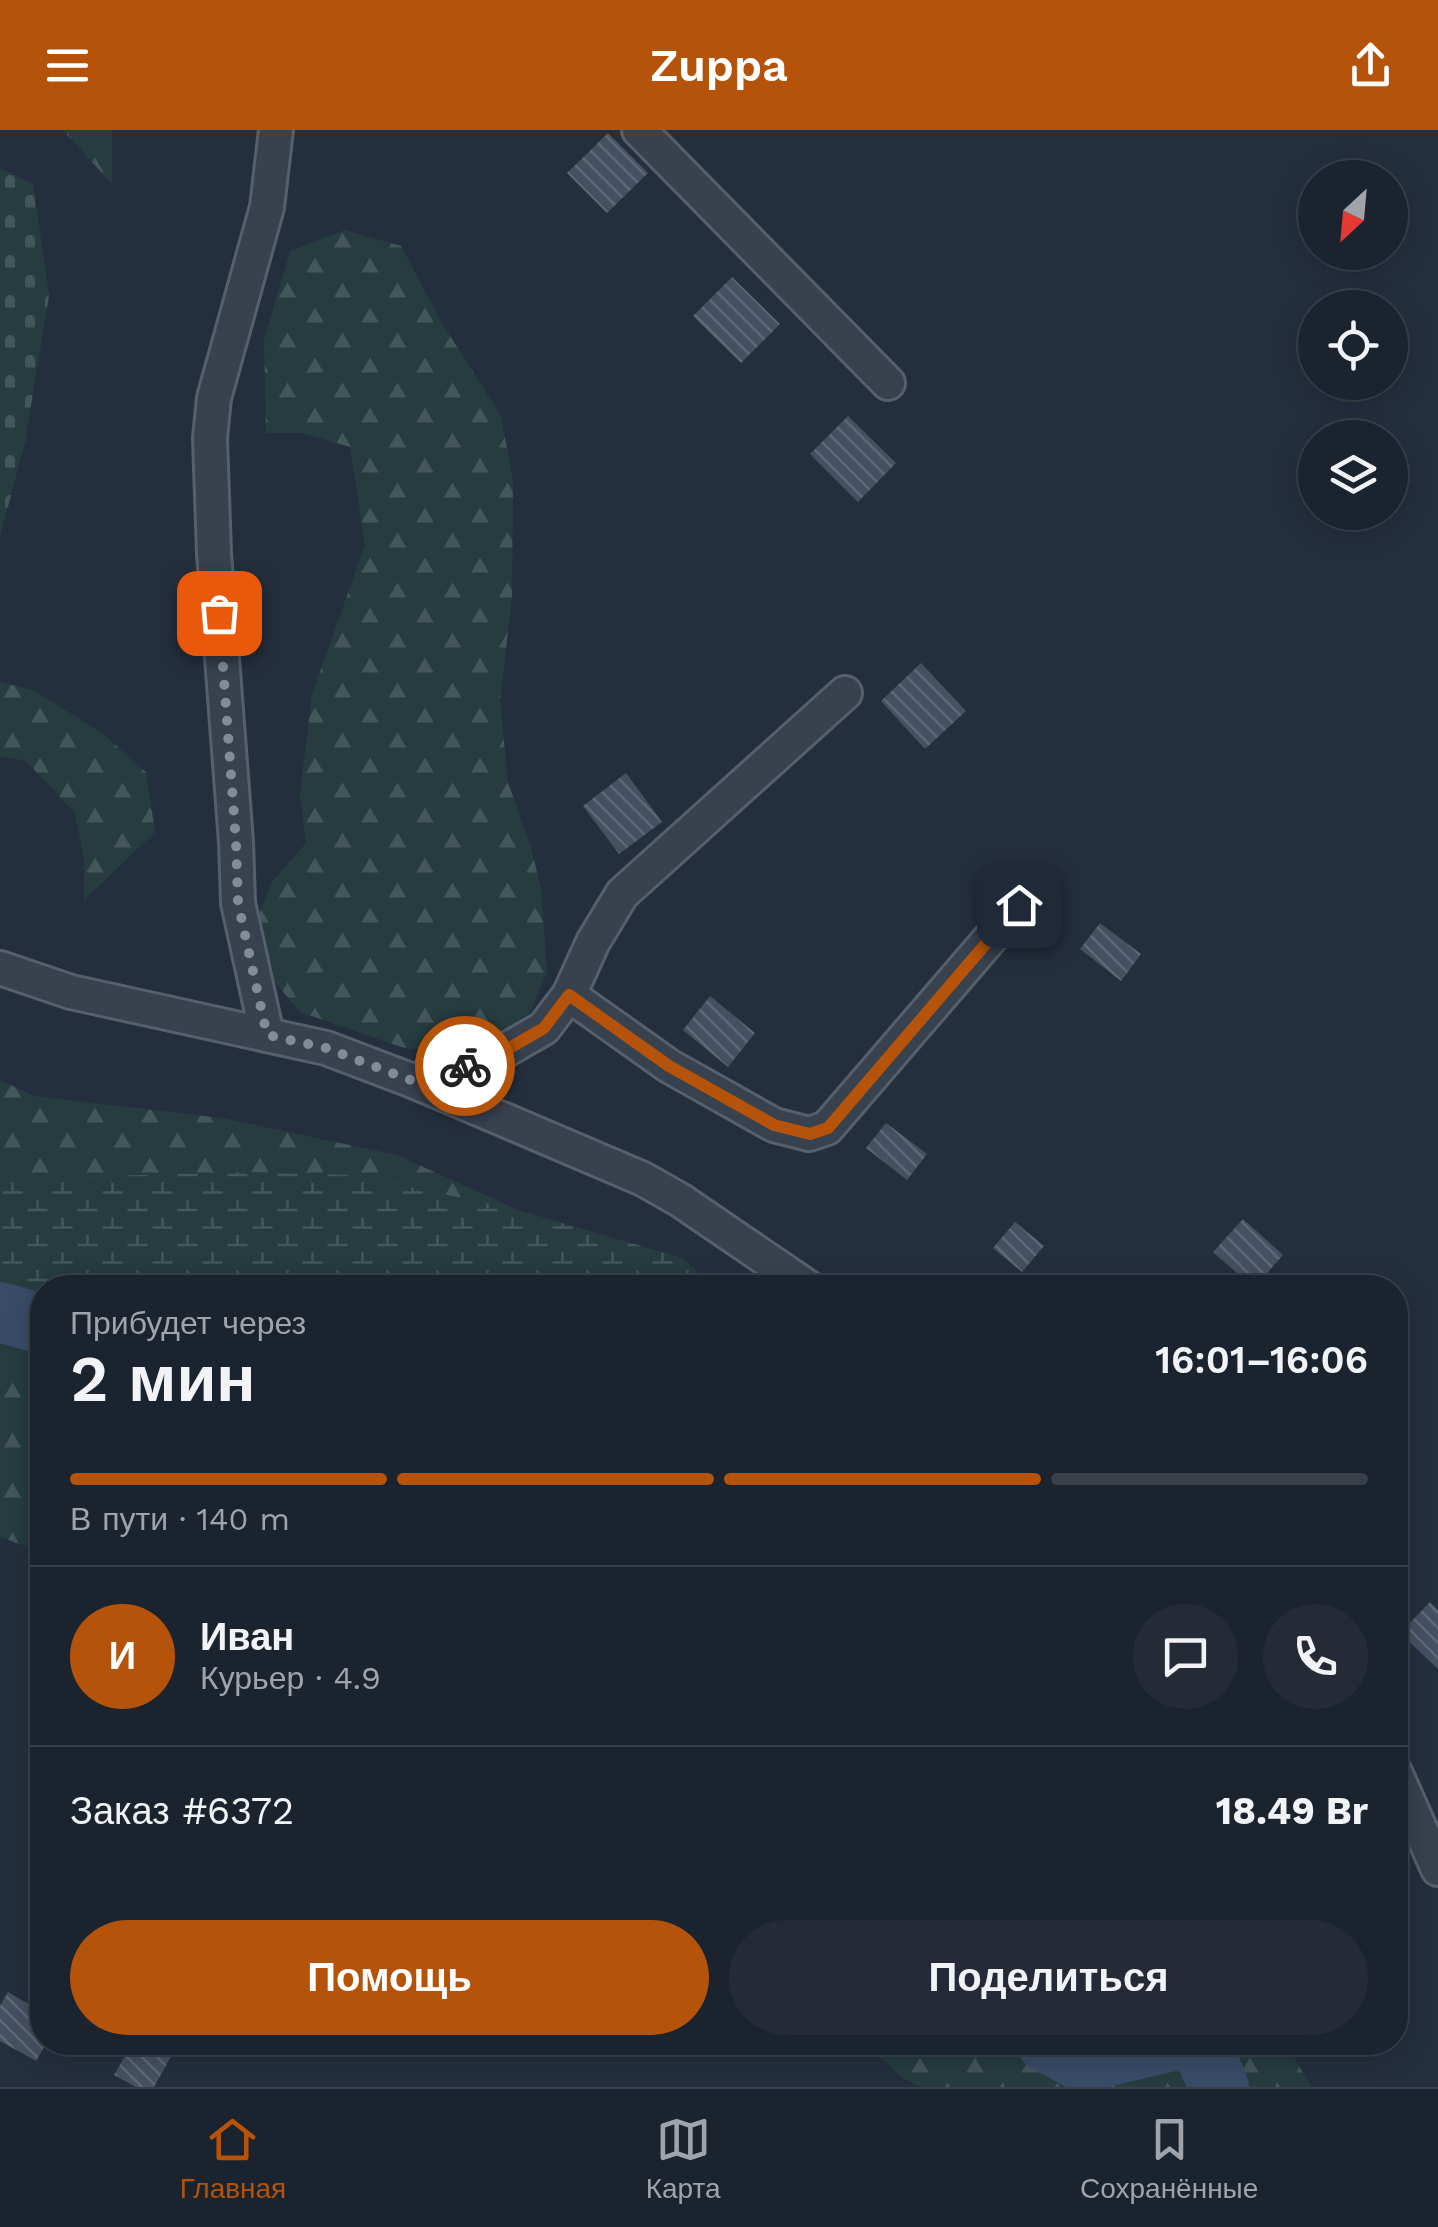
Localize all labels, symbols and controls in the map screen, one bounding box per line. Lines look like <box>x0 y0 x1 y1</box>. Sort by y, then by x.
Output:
icon: menu <box>40 38 95 93</box>
icon: share <box>1343 38 1398 93</box>
text: Zuppa <box>650 39 788 92</box>
north arrow <box>1298 160 1408 270</box>
map controls <box>1298 160 1408 530</box>
button: locate <box>1298 290 1408 400</box>
button: layers <box>1298 420 1408 530</box>
pin <box>177 571 262 656</box>
icon: bag <box>192 586 247 641</box>
pin <box>977 863 1062 948</box>
icon: home <box>992 878 1047 933</box>
courier <box>415 1016 515 1116</box>
icon: bike <box>438 1039 493 1094</box>
text: Прибудет через <box>70 1304 306 1342</box>
text: 16:01–16:06 <box>1155 1338 1368 1382</box>
text: 2 мин <box>70 1341 256 1417</box>
text: В пути · 140 m <box>70 1500 290 1538</box>
button: chat <box>1133 1604 1238 1709</box>
button: phone <box>1263 1604 1368 1709</box>
text: Иван <box>200 1615 294 1659</box>
text: И <box>109 1634 136 1678</box>
text: Курьер · 4.9 <box>200 1659 381 1697</box>
text: Заказ #6372 <box>70 1789 294 1833</box>
text: 18.49 Br <box>1216 1789 1368 1833</box>
button: Помощь <box>70 1920 709 2035</box>
button: Поделиться <box>729 1920 1368 2035</box>
tab: Главная <box>180 2112 286 2205</box>
tab: Карта <box>646 2112 721 2205</box>
tab: Сохранённые <box>1080 2112 1258 2205</box>

